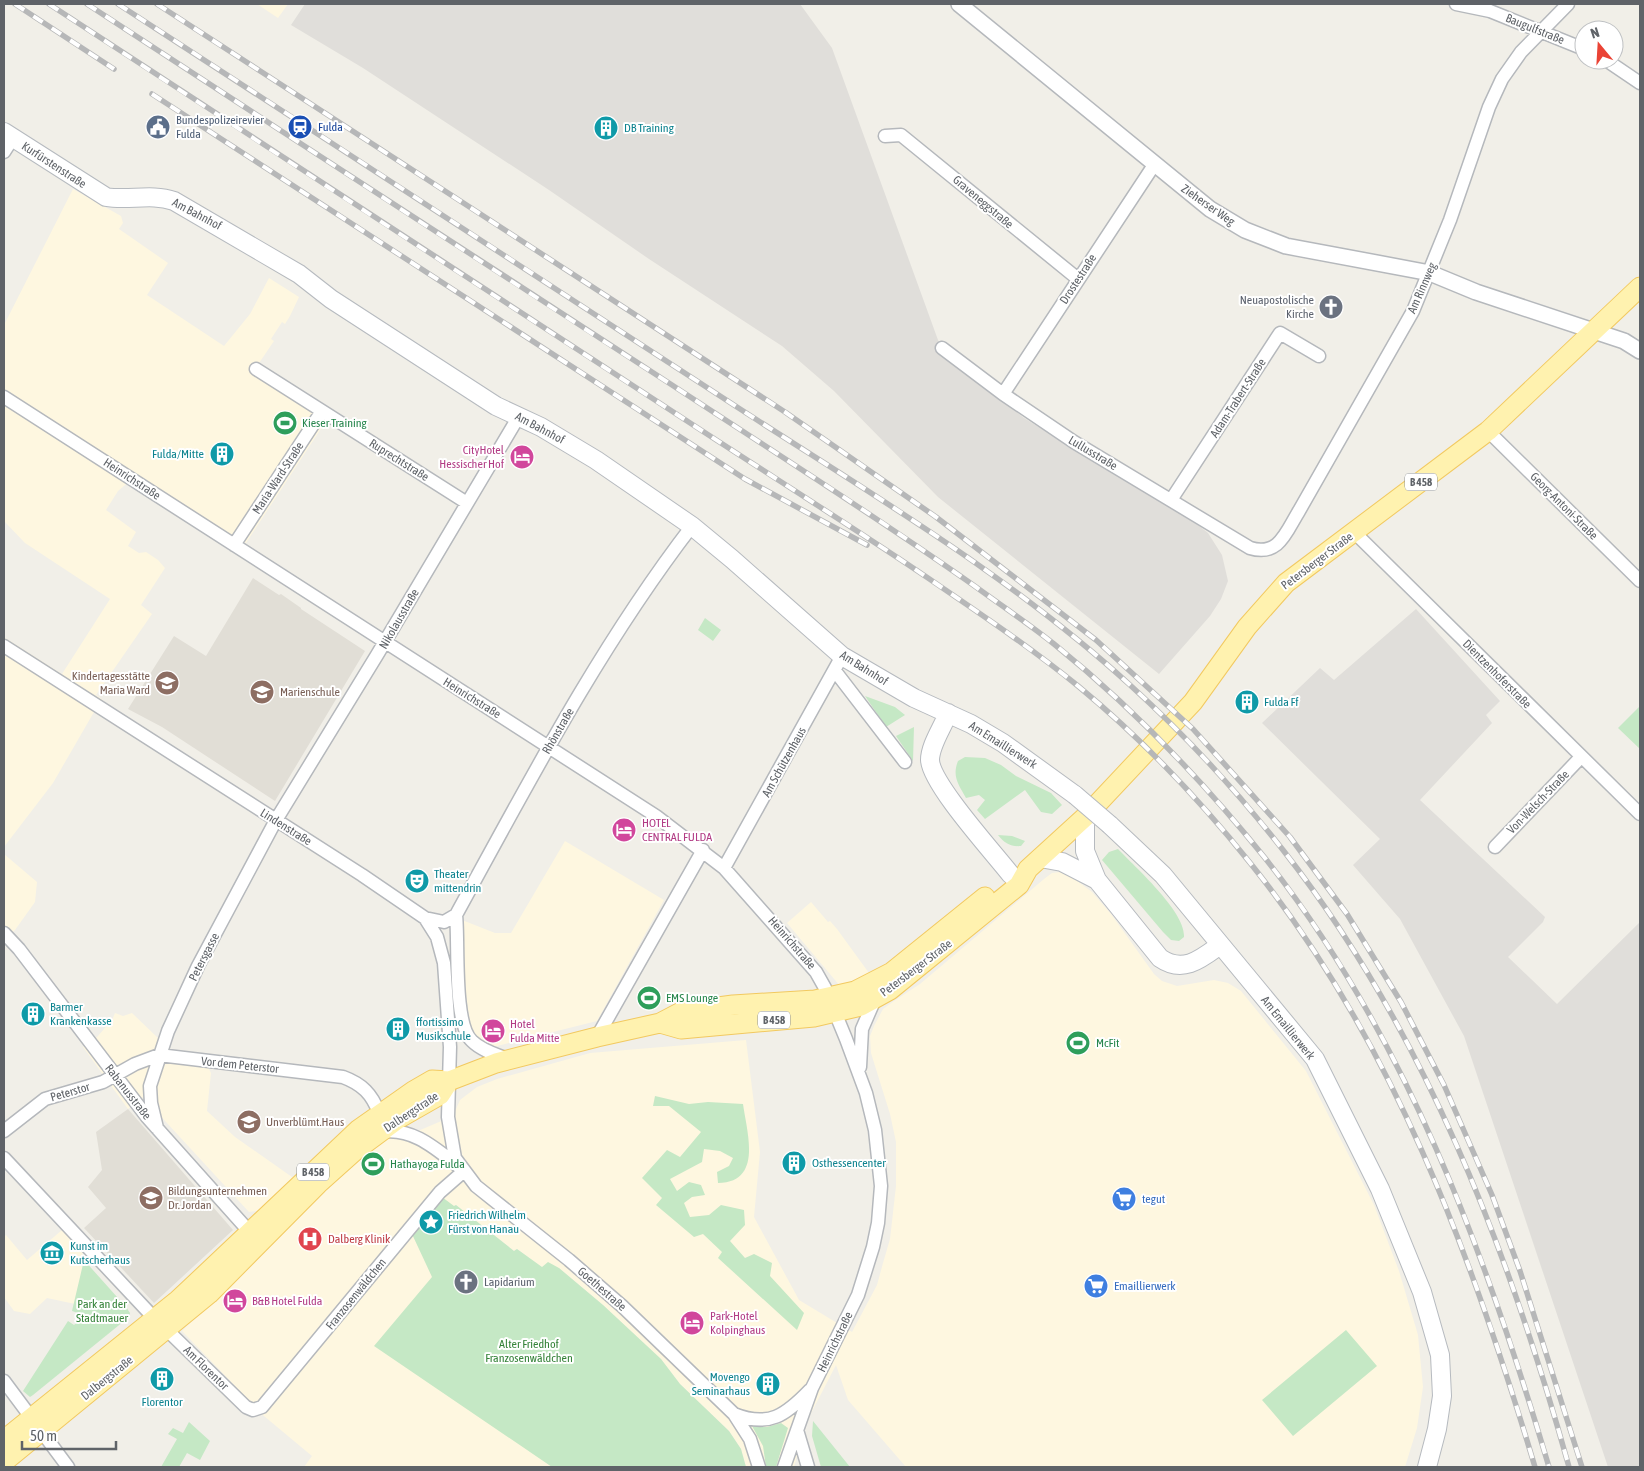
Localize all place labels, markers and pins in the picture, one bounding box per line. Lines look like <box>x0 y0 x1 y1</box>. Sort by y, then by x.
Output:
place label: Bundespolizeirevier Fulda <box>176 113 264 141</box>
public building icon: Bundespolizeirevier Fulda <box>145 114 171 140</box>
station icon: Fulda <box>287 114 313 140</box>
building icon: DB Training <box>593 115 619 141</box>
place label: Fulda <box>318 120 343 134</box>
place label: DB Training <box>624 121 675 135</box>
place label: Neuapostolische Kirche <box>1240 293 1314 321</box>
church icon: Neuapostolische Kirche <box>1318 294 1344 320</box>
sports icon: Kieser Training <box>272 410 298 436</box>
place label: Kieser Training <box>302 416 368 430</box>
building icon: Fulda/Mitte <box>209 441 235 467</box>
place label: CityHotel Hessischer Hof <box>439 443 505 471</box>
hotel icon: CityHotel Hessischer Hof <box>509 444 535 470</box>
place label: Fulda/Mitte <box>152 447 204 461</box>
place label: Kindertagesstätte Maria Ward <box>72 669 150 697</box>
school or university icon: Kindertagesstätte Maria Ward <box>154 670 180 696</box>
school or university icon: Marienschule <box>249 679 275 705</box>
place label: Marienschule <box>280 685 340 699</box>
building icon: Fulda Ff <box>1234 689 1260 715</box>
place label: Fulda Ff <box>1264 695 1299 709</box>
place label: HOTEL CENTRAL FULDA <box>642 816 712 844</box>
hotel icon: HOTEL CENTRAL FULDA <box>611 817 637 843</box>
place label: Theater mittendrin <box>434 867 481 895</box>
theatre icon: Theater mittendrin <box>404 868 430 894</box>
sports icon: EMS Lounge <box>636 985 662 1011</box>
place label: EMS Lounge <box>666 991 718 1005</box>
place label: Barmer Krankenkasse <box>50 1000 112 1028</box>
building icon: Barmer Krankenkasse <box>20 1001 46 1027</box>
place label: ffortissimo Musikschule <box>416 1015 471 1043</box>
building icon: ffortissimo Musikschule <box>385 1016 411 1042</box>
place label: Hotel Fulda Mitte <box>510 1017 560 1045</box>
hotel icon: Hotel Fulda Mitte <box>480 1018 506 1044</box>
sports icon: McFit <box>1065 1030 1091 1056</box>
place label: McFit <box>1096 1036 1120 1050</box>
school or university icon: Unverblümt.Haus <box>236 1109 262 1135</box>
place label: Unverblümt.Haus <box>266 1115 344 1129</box>
building icon: Osthessencenter <box>781 1150 807 1176</box>
sports icon: Hathayoga Fulda <box>360 1151 386 1177</box>
place label: Osthessencenter <box>812 1156 886 1170</box>
place label: Hathayoga Fulda <box>390 1157 465 1171</box>
place label: Bildungsunternehmen Dr. Jordan <box>168 1184 267 1212</box>
school or university icon: Bildungsunternehmen Dr. Jordan <box>138 1185 164 1211</box>
supermarket icon: tegut <box>1111 1186 1137 1212</box>
place label: tegut <box>1142 1192 1166 1206</box>
place label: Friedrich Wilhelm Fürst von Hanau <box>448 1208 526 1236</box>
place icon: Friedrich Wilhelm Fürst von Hanau <box>418 1209 444 1235</box>
hospital icon: Dalberg Klinik <box>297 1226 323 1252</box>
place label: Dalberg Klinik <box>328 1232 391 1246</box>
place label: Kunst im Kutscherhaus <box>70 1239 130 1267</box>
museum icon: Kunst im Kutscherhaus <box>39 1240 65 1266</box>
church icon: Lapidarium <box>453 1269 479 1295</box>
supermarket icon: Emaillierwerk <box>1083 1273 1109 1299</box>
place label: Lapidarium <box>484 1275 535 1289</box>
place label: Emaillierwerk <box>1114 1279 1176 1293</box>
hotel icon: B&B Hotel Fulda <box>222 1288 248 1314</box>
place label: B&B Hotel Fulda <box>252 1294 322 1308</box>
place label: Park-Hotel Kolpinghaus <box>710 1309 765 1337</box>
hotel icon: Park-Hotel Kolpinghaus <box>679 1310 705 1336</box>
building icon: Florentor <box>149 1366 175 1392</box>
place label: Movengo Seminarhaus <box>692 1370 750 1398</box>
building icon: Movengo Seminarhaus <box>755 1371 781 1397</box>
place label: Florentor <box>142 1395 183 1409</box>

